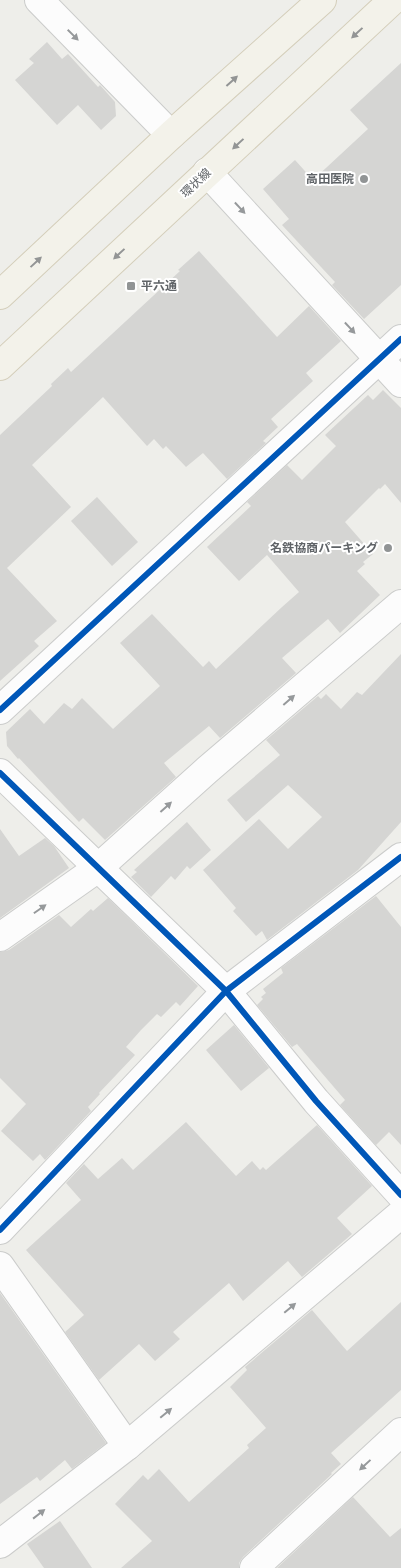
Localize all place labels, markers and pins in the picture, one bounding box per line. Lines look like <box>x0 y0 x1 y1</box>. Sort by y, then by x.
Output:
place label: 高田医院 <box>306 172 354 186</box>
marker: 高田医院 <box>358 173 370 185</box>
place label: 平六通 <box>141 279 177 293</box>
marker: 平六通 <box>125 280 137 292</box>
place label: 名鉄協商パーキング <box>270 541 378 555</box>
marker: 名鉄協商パーキング <box>382 542 394 554</box>

